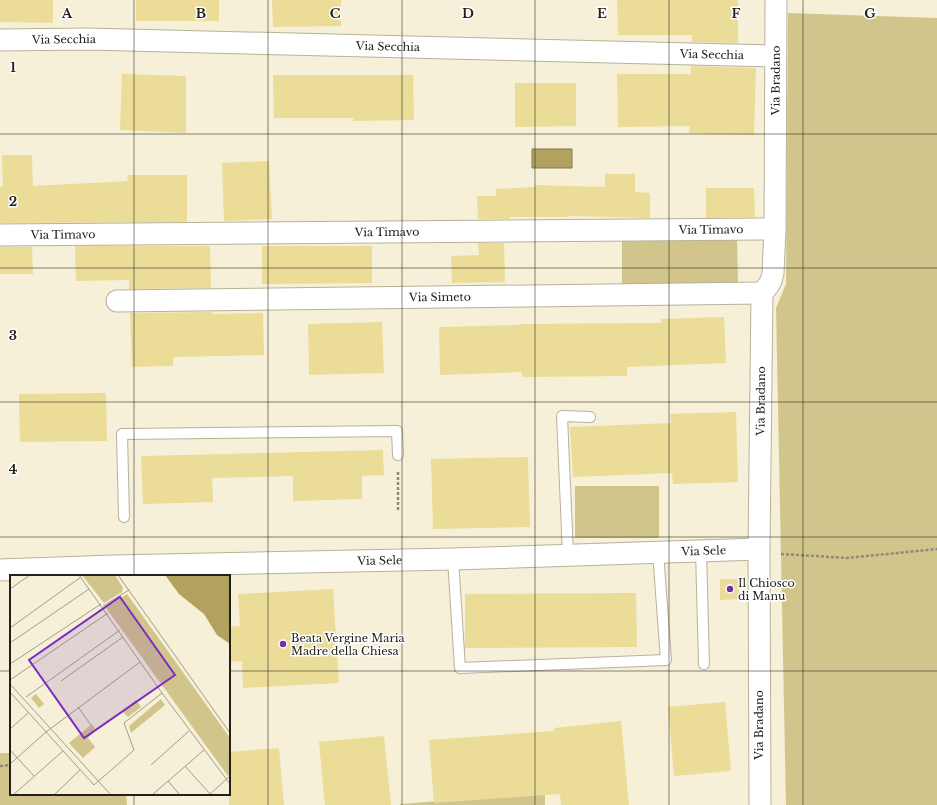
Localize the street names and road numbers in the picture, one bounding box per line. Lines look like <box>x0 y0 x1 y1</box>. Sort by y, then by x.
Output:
street label: Via Secchia <box>31 32 97 47</box>
street label: Via Secchia <box>355 39 421 54</box>
street label: Via Bradano <box>768 46 783 116</box>
street label: Via Secchia <box>679 47 745 62</box>
street label: Via Timavo <box>678 222 743 237</box>
street label: Via Timavo <box>354 225 419 239</box>
street label: Via Timavo <box>30 227 95 242</box>
street label: Via Simeto <box>408 290 471 304</box>
street label: Via Bradano <box>753 366 768 437</box>
street label: Via Sele <box>680 543 726 559</box>
street label: Via Sele <box>356 553 402 568</box>
street label: Via Bradano <box>752 690 766 761</box>

